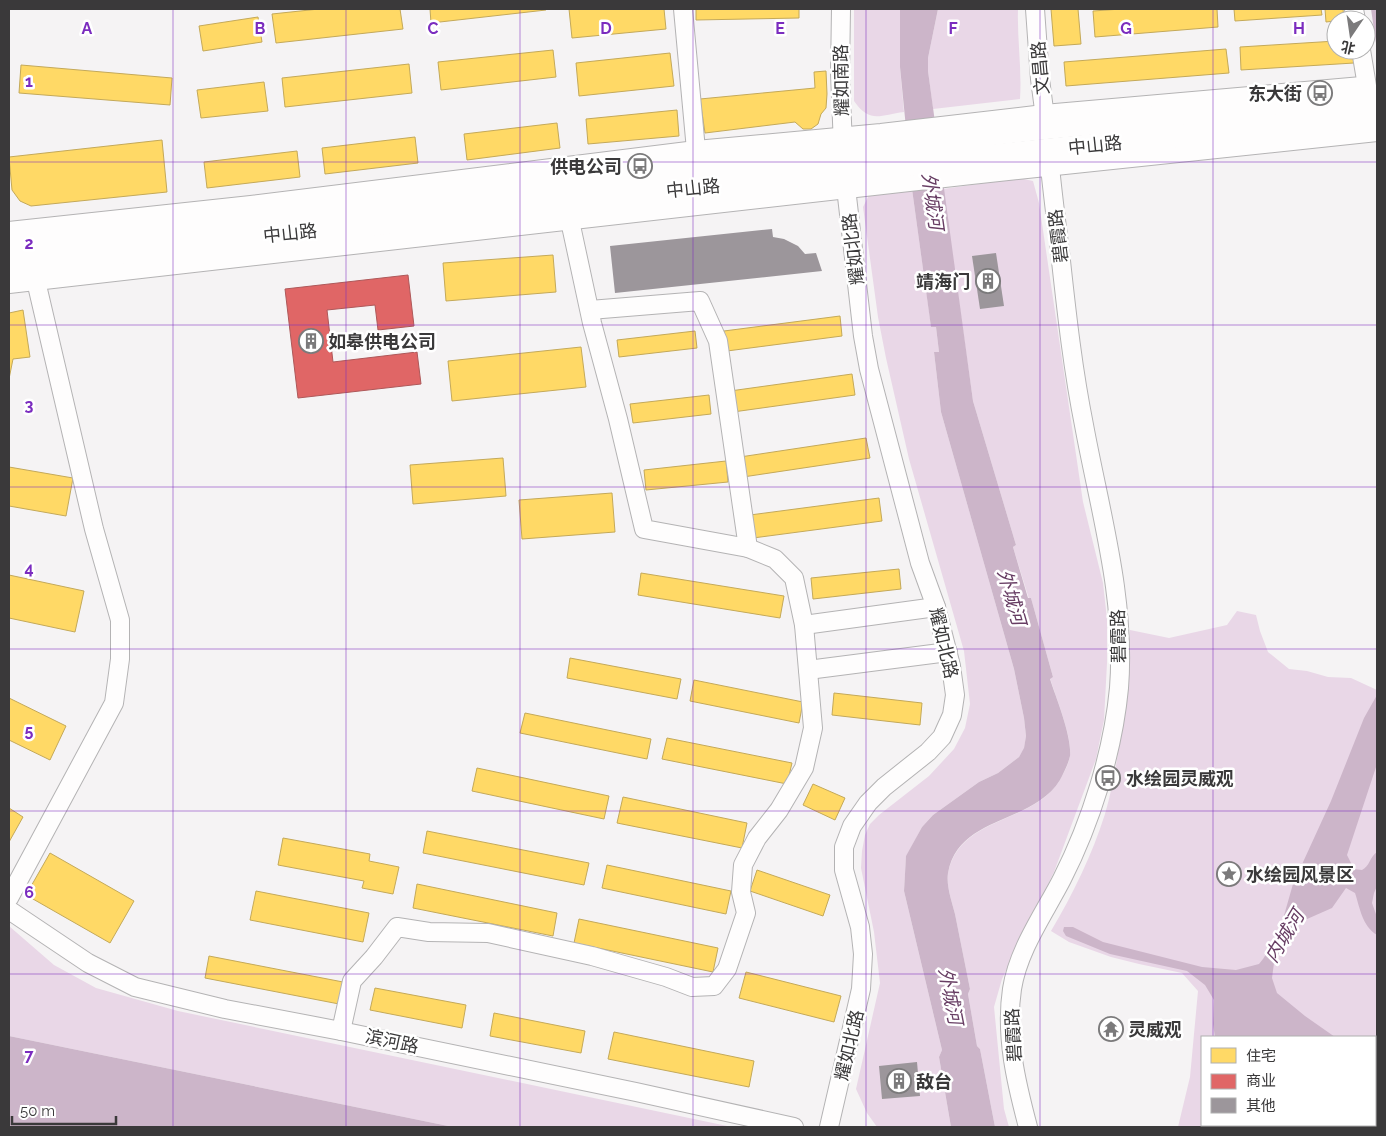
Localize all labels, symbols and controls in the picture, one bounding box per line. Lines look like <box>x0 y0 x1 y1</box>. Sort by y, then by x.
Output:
north arrow <box>1326 10 1376 60</box>
text: A <box>82 19 93 38</box>
text: B <box>255 19 266 38</box>
text: C <box>428 19 439 38</box>
text: D <box>600 19 612 38</box>
text: E <box>775 19 785 38</box>
text: F <box>948 19 958 38</box>
text: G <box>1120 19 1132 38</box>
text: H <box>1293 19 1305 38</box>
text: 北 <box>1339 38 1357 57</box>
street label: 文昌路 <box>1027 40 1053 96</box>
street label: 耀如南路 <box>830 44 852 116</box>
text: 1 <box>25 72 33 91</box>
bus stop icon: 东大街 <box>1307 80 1333 106</box>
place label: 东大街 <box>1248 83 1302 104</box>
street label: 中山路 <box>1067 132 1123 158</box>
bus stop icon: 供电公司 <box>627 153 653 179</box>
place label: 供电公司 <box>550 156 622 177</box>
water label: 外城河 <box>918 171 948 235</box>
street label: 中山路 <box>665 175 721 201</box>
street label: 碧霞路 <box>1044 208 1072 264</box>
street label: 耀如北路 <box>838 212 868 286</box>
street label: 中山路 <box>262 220 318 246</box>
text: 2 <box>24 234 34 253</box>
building icon: 靖海门 <box>975 268 1001 294</box>
place label: 靖海门 <box>916 271 970 292</box>
building icon: 如皋供电公司 <box>298 328 324 354</box>
place label: 如皋供电公司 <box>328 331 436 352</box>
text: 3 <box>25 396 34 415</box>
text: 4 <box>24 559 34 578</box>
water label: 外城河 <box>994 567 1032 631</box>
street label: 耀如北路 <box>926 606 962 680</box>
street label: 碧霞路 <box>1107 609 1129 663</box>
text: 5 <box>25 721 34 740</box>
bus stop icon: 水绘园灵威观 <box>1095 765 1121 791</box>
place label: 水绘园灵威观 <box>1126 768 1234 789</box>
place icon: 水绘园风景区 <box>1216 861 1242 887</box>
place label: 水绘园风景区 <box>1246 864 1354 885</box>
text: 6 <box>24 883 34 902</box>
water label: 内城河 <box>1260 902 1310 966</box>
water label: 外城河 <box>935 966 968 1030</box>
street label: 碧霞路 <box>1001 1007 1025 1063</box>
street label: 耀如北路 <box>831 1008 867 1082</box>
temple icon: 灵威观 <box>1098 1016 1124 1042</box>
place label: 灵威观 <box>1128 1019 1182 1040</box>
street label: 滨河路 <box>363 1025 421 1057</box>
legend <box>1201 1036 1376 1126</box>
text: 7 <box>25 1046 34 1065</box>
text: 住宅 <box>1246 1047 1276 1065</box>
building icon: 敌台 <box>886 1068 912 1094</box>
place label: 敌台 <box>916 1071 952 1092</box>
text: 商业 <box>1246 1072 1276 1090</box>
scale bar <box>12 1094 116 1126</box>
text: 其他 <box>1246 1097 1276 1115</box>
text: 50 m <box>20 1102 55 1120</box>

